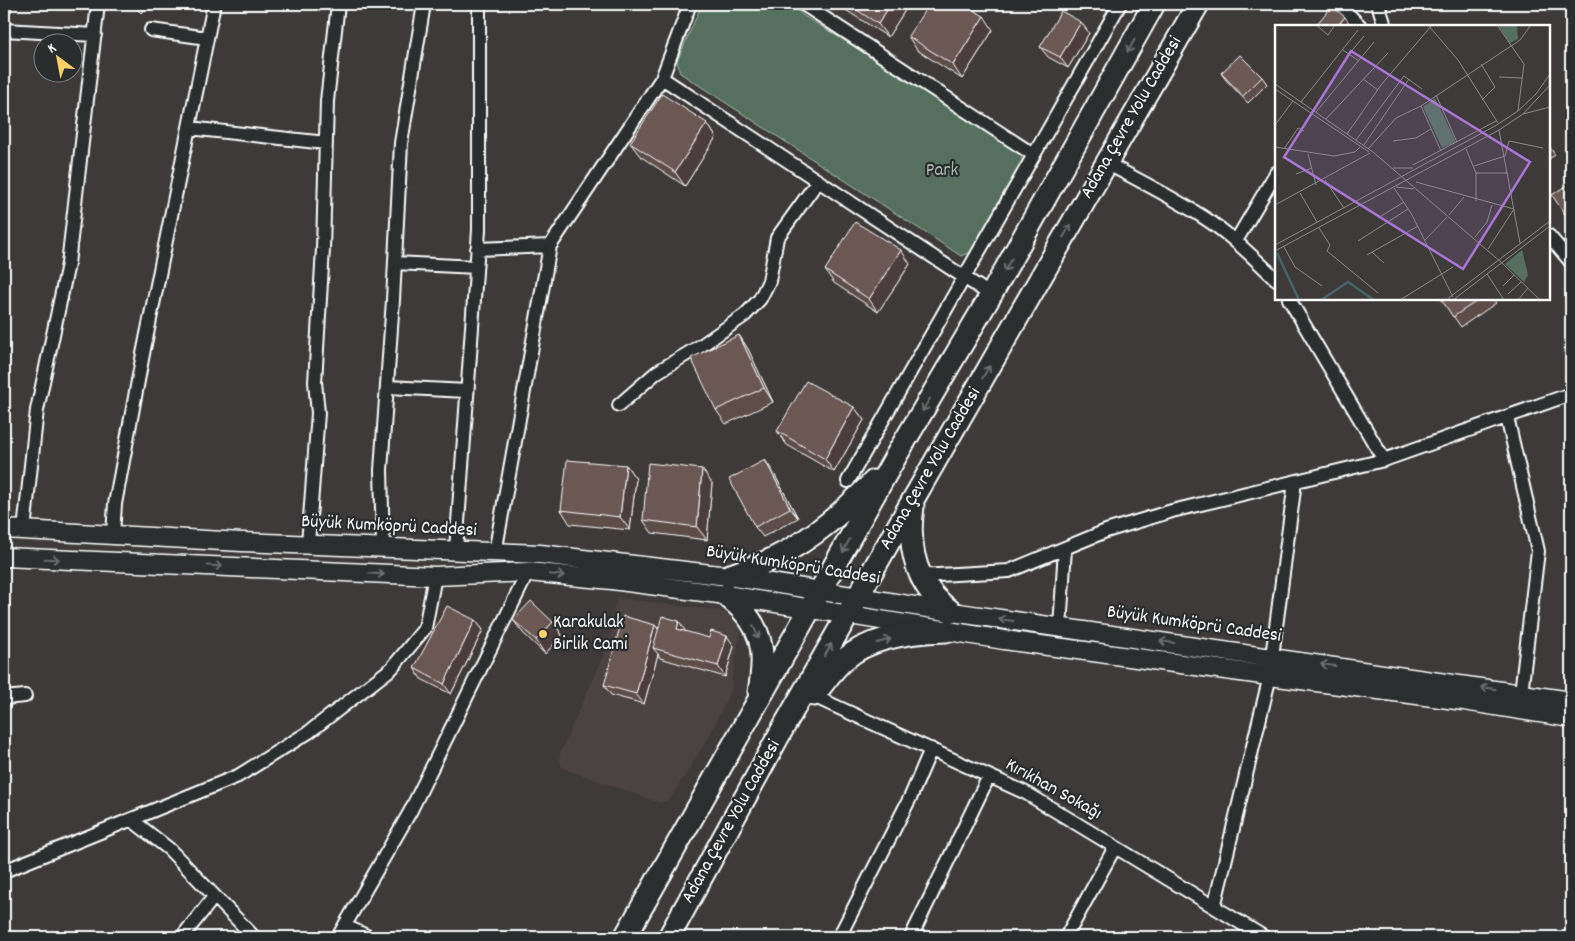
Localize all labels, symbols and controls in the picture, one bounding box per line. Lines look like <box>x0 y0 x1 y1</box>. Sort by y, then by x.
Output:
inset map <box>1275 25 1550 300</box>
street label: Adana Çevre Yolu Caddesi <box>1074 31 1190 204</box>
north arrow <box>32 32 82 82</box>
text: K <box>44 38 61 59</box>
one-way arrow <box>1126 39 1136 54</box>
park label: Park <box>926 158 958 185</box>
one-way arrow <box>1063 224 1073 238</box>
one-way arrow <box>1003 257 1013 271</box>
one-way arrow <box>982 365 992 379</box>
street label: Adana Çevre Yolu Caddesi <box>873 382 989 555</box>
one-way arrow <box>921 397 931 411</box>
street label: Büyük Kumköprü Caddesi <box>301 509 478 545</box>
one-way arrow <box>841 538 850 553</box>
street label: Büyük Kumköprü Caddesi <box>704 539 882 593</box>
one-way arrow <box>44 555 60 564</box>
one-way arrow <box>207 562 223 571</box>
one-way arrow <box>369 569 385 578</box>
one-way arrow <box>549 570 565 579</box>
street label: Büyük Kumköprü Caddesi <box>1105 599 1283 651</box>
place label: Karakulak Birlik Cami <box>553 610 628 659</box>
one-way arrow <box>998 615 1014 625</box>
one-way arrow <box>752 624 762 639</box>
marker: Karakulak Birlik Cami <box>537 628 549 640</box>
one-way arrow <box>876 635 892 645</box>
one-way arrow <box>1159 637 1175 647</box>
one-way arrow <box>823 642 833 657</box>
one-way arrow <box>1320 660 1336 670</box>
one-way arrow <box>1481 683 1497 693</box>
street label: Adana Çevre Yolu Caddesi <box>676 735 789 909</box>
street label: Kırıkhan Sokağı <box>1000 752 1106 828</box>

